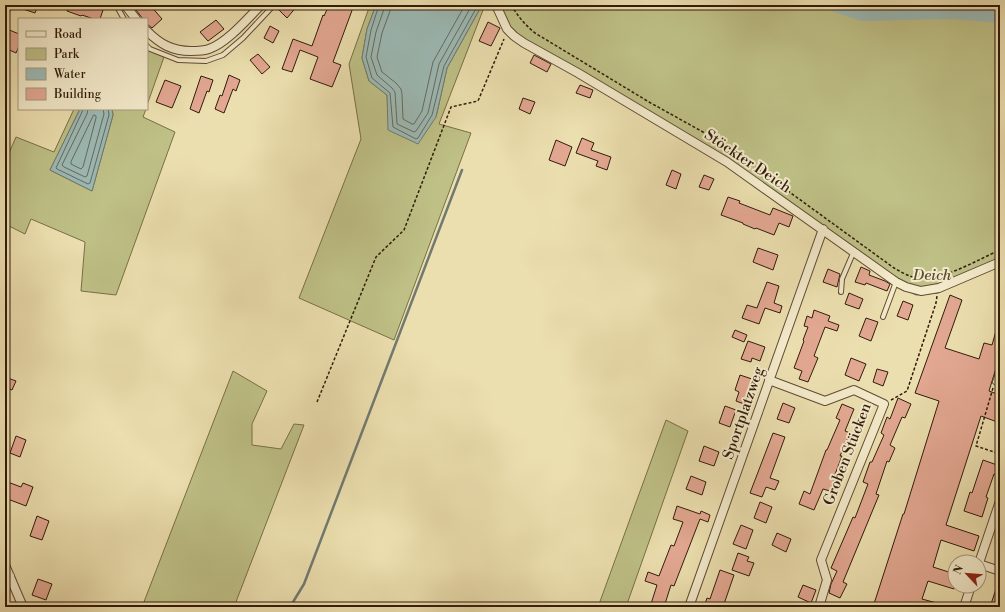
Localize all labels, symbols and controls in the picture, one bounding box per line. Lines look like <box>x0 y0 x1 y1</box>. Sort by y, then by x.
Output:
legend <box>18 18 148 110</box>
text: Road <box>54 27 82 42</box>
text: Park <box>54 47 80 62</box>
text: Water <box>53 67 86 82</box>
text: Building <box>53 87 102 102</box>
street label: Stöckter Deich <box>701 125 795 197</box>
park label: Deich <box>912 266 952 285</box>
street label: Sportplatzweg <box>719 364 768 462</box>
street label: Groben Stücken <box>819 400 876 508</box>
north arrow <box>947 554 987 594</box>
text: N <box>951 563 967 577</box>

